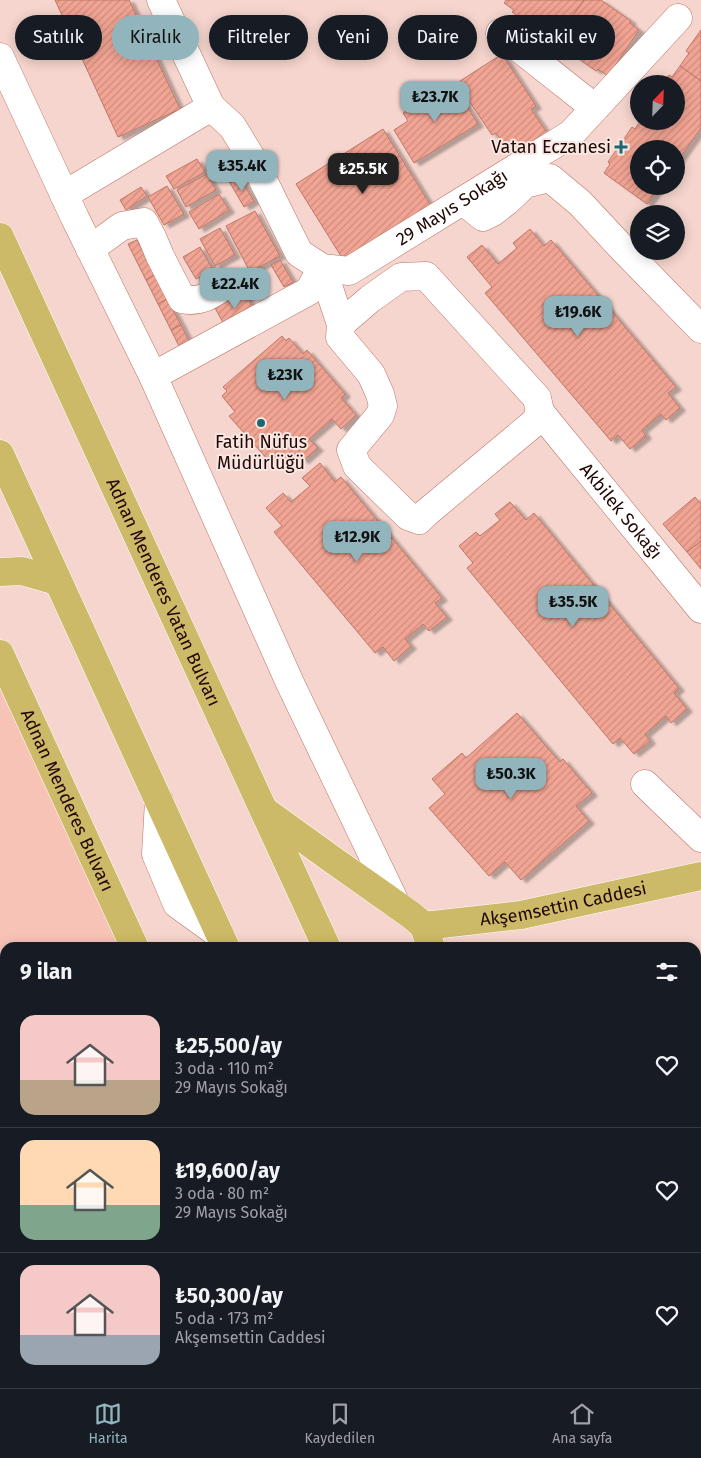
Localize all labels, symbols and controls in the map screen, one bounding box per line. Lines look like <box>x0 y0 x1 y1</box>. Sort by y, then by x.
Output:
chip: Satılık <box>15 15 102 60</box>
chip: Kiralık <box>112 15 199 60</box>
chip: Filtreler <box>209 15 308 60</box>
chip: Yeni <box>318 15 388 60</box>
chip: Daire <box>398 15 477 60</box>
chip: Müstakil ev <box>487 15 615 60</box>
north arrow <box>630 75 685 130</box>
map controls <box>630 75 685 260</box>
pin: ₺23.7K <box>394 80 476 123</box>
text: ₺23.7K <box>412 87 458 106</box>
place label: Vatan Eczanesi <box>491 136 611 158</box>
button: locate <box>630 140 685 195</box>
marker: Vatan Eczanesi <box>615 141 627 153</box>
pin: ₺35.4K <box>201 150 283 192</box>
pin: ₺25.5K <box>322 152 404 195</box>
text: ₺35.4K <box>218 156 266 175</box>
text: ₺25.5K <box>339 159 387 178</box>
street label: 29 Mayıs Sokağı <box>392 165 512 250</box>
button: layers <box>630 205 685 260</box>
pin: ₺22.4K <box>194 268 276 310</box>
text: ₺22.4K <box>211 274 259 293</box>
pin: ₺19.6K <box>537 296 619 338</box>
text: ₺19.6K <box>555 302 602 321</box>
pin: ₺23K <box>255 358 315 401</box>
text: ₺23K <box>267 365 303 384</box>
marker: Fatih Nüfus Müdürlüğü <box>255 417 267 429</box>
place label: Fatih Nüfus Müdürlüğü <box>215 431 307 474</box>
street label: Akbilek Sokağı <box>575 459 667 564</box>
street label: Adnan Menderes Vatan Bulvarı <box>101 475 225 710</box>
pin: ₺12.9K <box>316 520 398 563</box>
text: ₺12.9K <box>334 527 380 546</box>
pin: ₺35.5K <box>532 586 614 628</box>
text: ₺35.5K <box>549 592 597 611</box>
street label: Adnan Menderes Bulvarı <box>16 706 119 895</box>
pin: ₺50.3K <box>470 758 552 800</box>
text: ₺50.3K <box>486 764 536 783</box>
street label: Akşemsettin Caddesi <box>479 877 648 931</box>
icon: filters <box>653 958 681 986</box>
text: 9 ilan <box>20 959 72 985</box>
text: ₺25,500/ay <box>175 1033 282 1059</box>
icon: home <box>60 1035 120 1095</box>
icon: heart <box>653 1051 681 1079</box>
text: 3 oda · 110 m² <box>175 1059 274 1078</box>
text: 29 Mayıs Sokağı <box>175 1078 288 1097</box>
text: ₺19,600/ay <box>175 1158 280 1184</box>
icon: home <box>60 1160 120 1220</box>
icon: heart <box>653 1176 681 1204</box>
text: 3 oda · 80 m² <box>175 1184 269 1203</box>
text: 29 Mayıs Sokağı <box>175 1203 288 1222</box>
text: ₺50,300/ay <box>175 1283 283 1309</box>
icon: home <box>60 1285 120 1345</box>
icon: heart <box>653 1301 681 1329</box>
text: 5 oda · 173 m² <box>175 1309 273 1328</box>
text: Akşemsettin Caddesi <box>175 1328 325 1347</box>
tab: Harita <box>89 1400 128 1447</box>
tab: Kaydedilen <box>305 1400 375 1447</box>
tab: Ana sayfa <box>552 1400 612 1447</box>

